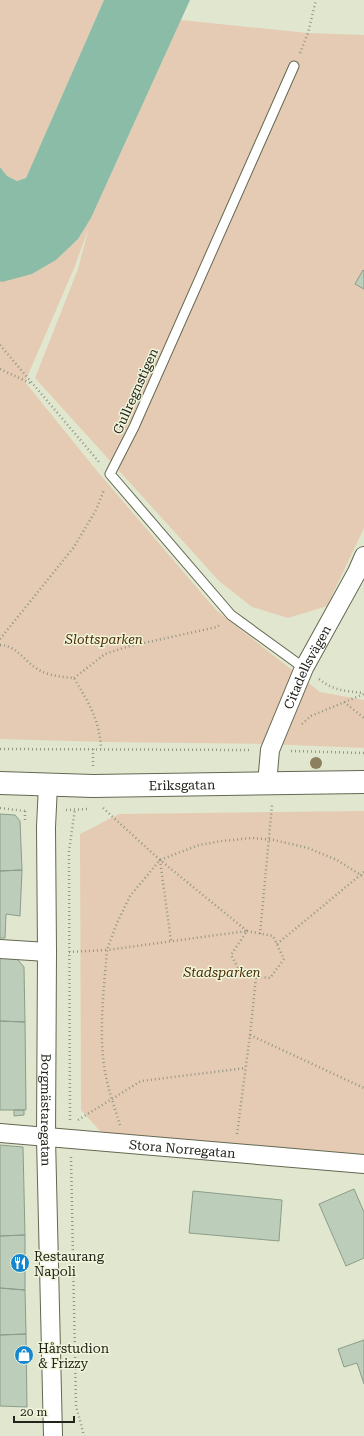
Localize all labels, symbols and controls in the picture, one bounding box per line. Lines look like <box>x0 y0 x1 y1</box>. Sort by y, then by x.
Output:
street label: Gullregnstigen <box>110 345 161 436</box>
street label: Citadellsvägen <box>281 622 334 711</box>
park label: Slottsparken <box>64 632 143 647</box>
street label: Eriksgatan <box>149 777 216 793</box>
park label: Stadsparken <box>182 965 261 980</box>
street label: Borgmästaregatan <box>38 1053 54 1167</box>
street label: Stora Norregatan <box>129 1137 237 1161</box>
place label: Restaurang Napoli <box>34 1249 105 1279</box>
restaurant icon: Restaurang Napoli <box>9 1252 31 1274</box>
place label: Hårstudion & Frizzy <box>38 1341 110 1371</box>
shop icon: Hårstudion & Frizzy <box>13 1344 35 1366</box>
scale bar <box>14 1398 74 1424</box>
text: 20 m <box>20 1405 47 1419</box>

